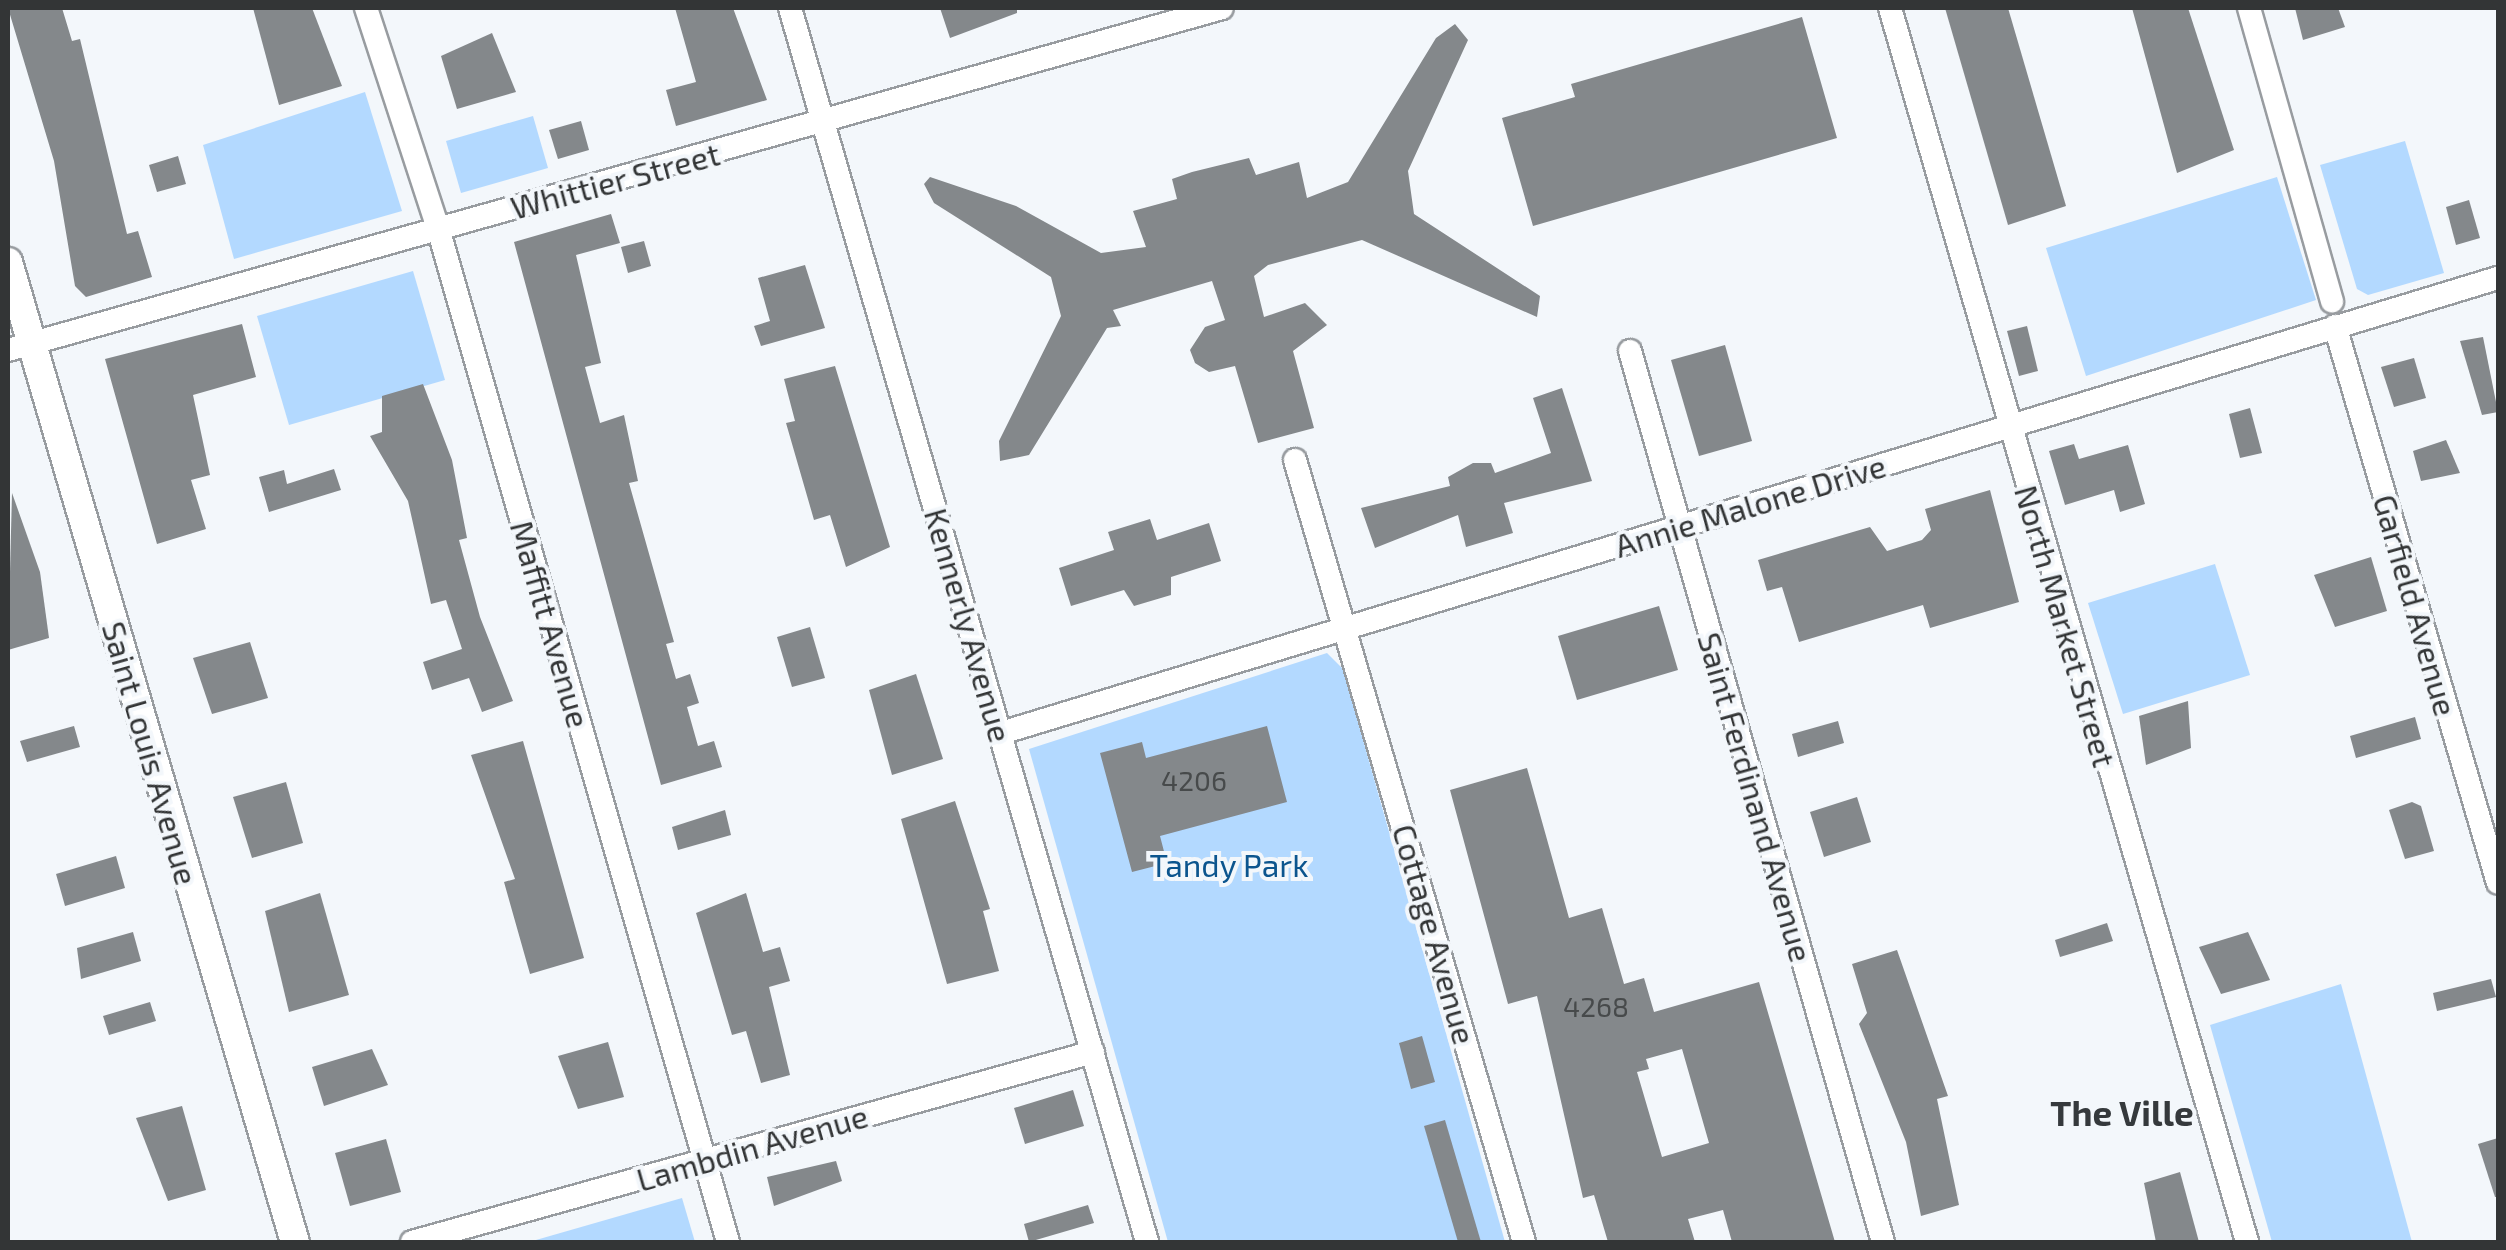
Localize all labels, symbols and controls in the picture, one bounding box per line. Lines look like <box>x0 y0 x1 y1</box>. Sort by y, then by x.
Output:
street label: Whittier Street <box>506 134 724 226</box>
street label: Annie Malone Drive <box>1610 445 1890 565</box>
street label: North Market Street <box>2007 481 2125 771</box>
street label: Garfield Avenue <box>2366 490 2466 720</box>
street label: Kennerly Avenue <box>917 503 1021 747</box>
street label: Maffitt Avenue <box>503 516 599 732</box>
street label: Saint Louis Avenue <box>95 617 207 889</box>
street label: Saint Ferdinand Avenue <box>1690 628 1822 966</box>
house number: 4206 <box>1161 763 1227 797</box>
street label: Cottage Avenue <box>1385 819 1485 1049</box>
park label: Tandy Park <box>1149 845 1309 883</box>
house number: 4268 <box>1563 989 1629 1023</box>
district label: The Ville <box>2050 1091 2194 1133</box>
street label: Lambdin Avenue <box>632 1096 872 1198</box>

